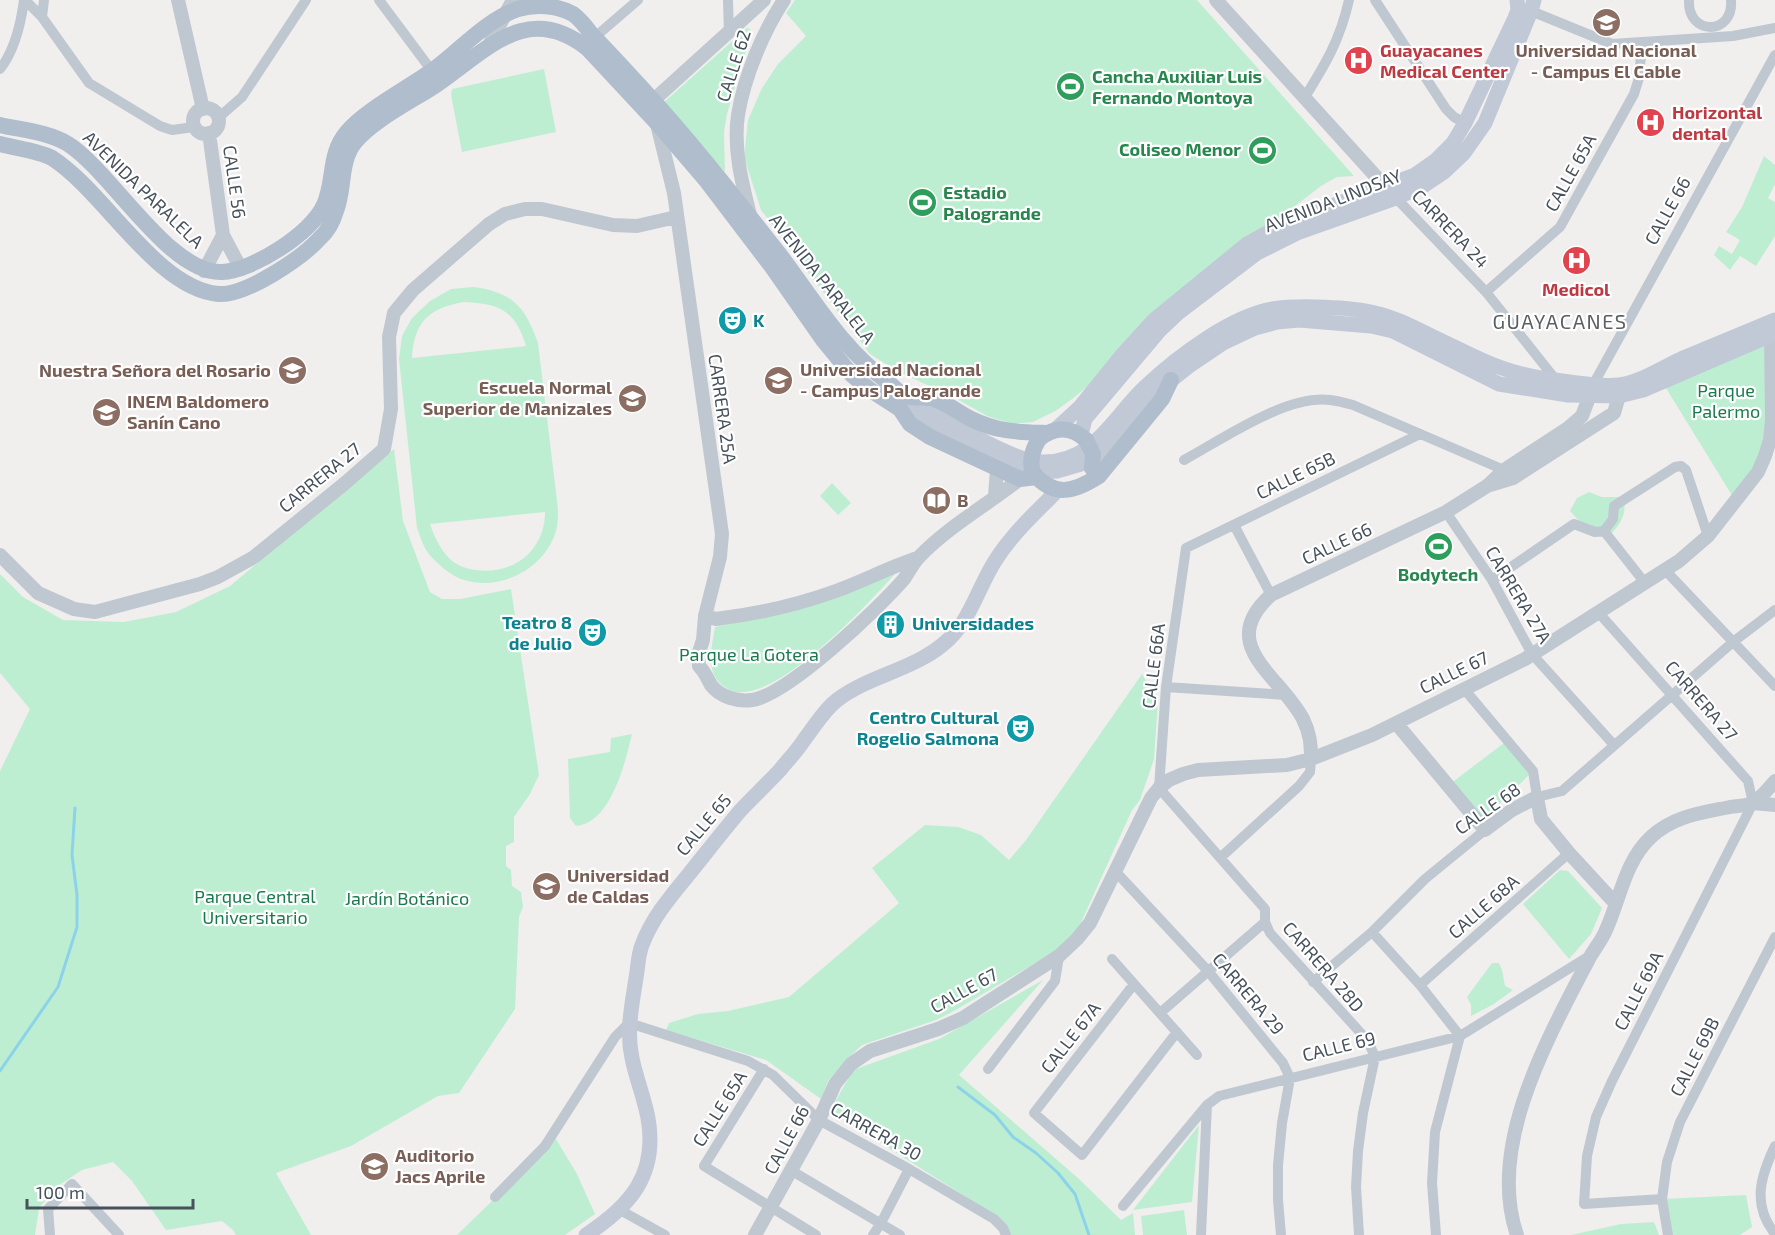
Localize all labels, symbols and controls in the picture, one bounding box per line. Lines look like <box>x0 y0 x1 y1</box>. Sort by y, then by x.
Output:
school or university icon: Universidad Nacional - Campus El Cable <box>1590 6 1622 38</box>
street label: CALLE 62 <box>711 27 755 105</box>
place label: Guayacanes Medical Center <box>1380 39 1508 82</box>
place label: Universidad Nacional - Campus El Cable <box>1515 39 1697 82</box>
hospital icon: Guayacanes Medical Center <box>1343 45 1375 77</box>
place label: Cancha Auxiliar Luis Fernando Montoya <box>1092 65 1262 108</box>
sports icon: Cancha Auxiliar Luis Fernando Montoya <box>1055 71 1087 103</box>
place label: Horizontal dental <box>1672 101 1762 144</box>
hospital icon: Horizontal dental <box>1635 107 1667 139</box>
street label: AVENIDA PARALELA <box>79 126 209 253</box>
street label: CALLE 65A <box>1540 129 1601 215</box>
sports icon: Coliseo Menor <box>1246 134 1278 166</box>
place label: Coliseo Menor <box>1119 138 1241 160</box>
street label: CALLE 56 <box>219 144 251 220</box>
street label: AVENIDA LINDSAY <box>1261 164 1405 236</box>
street label: CALLE 66 <box>1639 173 1695 248</box>
place label: Estadio Palogrande <box>943 181 1041 224</box>
street label: CARRERA 24 <box>1408 184 1494 272</box>
sports icon: Estadio Palogrande <box>906 187 938 219</box>
street label: AVENIDA PARALELA <box>765 209 881 348</box>
hospital icon: Medicol <box>1560 245 1592 277</box>
place label: Medicol <box>1542 278 1610 300</box>
theatre icon: K <box>716 305 748 337</box>
place label: K <box>753 309 765 331</box>
district label: GUAYACANES <box>1492 309 1628 333</box>
street label: CARRERA 25A <box>704 353 742 466</box>
school or university icon: Nuestra Señora del Rosario <box>276 355 308 387</box>
place label: Universidad Nacional - Campus Palogrande <box>800 358 981 401</box>
place label: Nuestra Señora del Rosario <box>39 359 271 381</box>
school or university icon: Universidad Nacional - Campus Palogrande <box>763 364 795 396</box>
place label: Escuela Normal Superior de Manizales <box>423 376 612 419</box>
park label: Parque Palermo <box>1692 379 1760 422</box>
school or university icon: Escuela Normal Superior de Manizales <box>617 382 649 414</box>
place label: INEM Baldomero Sanín Cano <box>127 390 269 433</box>
school or university icon: INEM Baldomero Sanín Cano <box>90 396 122 428</box>
street label: CARRERA 27 <box>274 438 365 517</box>
street label: CALLE 65B <box>1252 447 1339 504</box>
library icon: B <box>920 485 952 517</box>
place label: B <box>957 489 969 511</box>
street label: CALLE 66 <box>1298 517 1375 569</box>
sports icon: Bodytech <box>1422 530 1454 562</box>
street label: CARRERA 27A <box>1481 542 1557 648</box>
place label: Bodytech <box>1398 563 1478 585</box>
building icon: Universidades <box>875 608 907 640</box>
place label: Teatro 8 de Julio <box>502 611 572 654</box>
place label: Universidades <box>912 612 1034 634</box>
theatre icon: Teatro 8 de Julio <box>577 617 609 649</box>
street label: CALLE 66A <box>1137 621 1169 710</box>
park label: Parque La Gotera <box>679 643 819 665</box>
street label: CALLE 67 <box>1416 646 1491 698</box>
street label: CARRERA 27 <box>1661 656 1743 745</box>
place label: Centro Cultural Rogelio Salmona <box>857 706 999 749</box>
theatre icon: Centro Cultural Rogelio Salmona <box>1004 712 1036 744</box>
street label: CALLE 68 <box>1450 778 1525 839</box>
street label: CALLE 65 <box>671 789 735 860</box>
place label: Universidad de Caldas <box>567 864 669 907</box>
street label: CALLE 68A <box>1443 869 1524 943</box>
school or university icon: Universidad de Caldas <box>530 870 562 902</box>
park label: Parque Central Universitario <box>194 885 316 928</box>
park label: Jardín Botánico <box>345 887 469 909</box>
street label: CARRERA 28D <box>1278 917 1369 1016</box>
street label: CALLE 69A <box>1609 947 1668 1034</box>
street label: CARRERA 29 <box>1208 948 1289 1039</box>
street label: CALLE 67 <box>926 963 1001 1018</box>
street label: CALLE 67A <box>1036 997 1105 1077</box>
street label: CALLE 69B <box>1665 1013 1723 1100</box>
street label: CALLE 69 <box>1300 1026 1378 1066</box>
street label: CALLE 65A <box>687 1066 751 1150</box>
street label: CARRERA 30 <box>827 1097 926 1165</box>
street label: CALLE 66 <box>759 1101 813 1178</box>
place label: Auditorio Jacs Aprile <box>395 1144 485 1187</box>
school or university icon: Auditorio Jacs Aprile <box>358 1150 390 1182</box>
scale bar <box>27 1172 194 1210</box>
text: 100 m <box>36 1181 85 1203</box>

